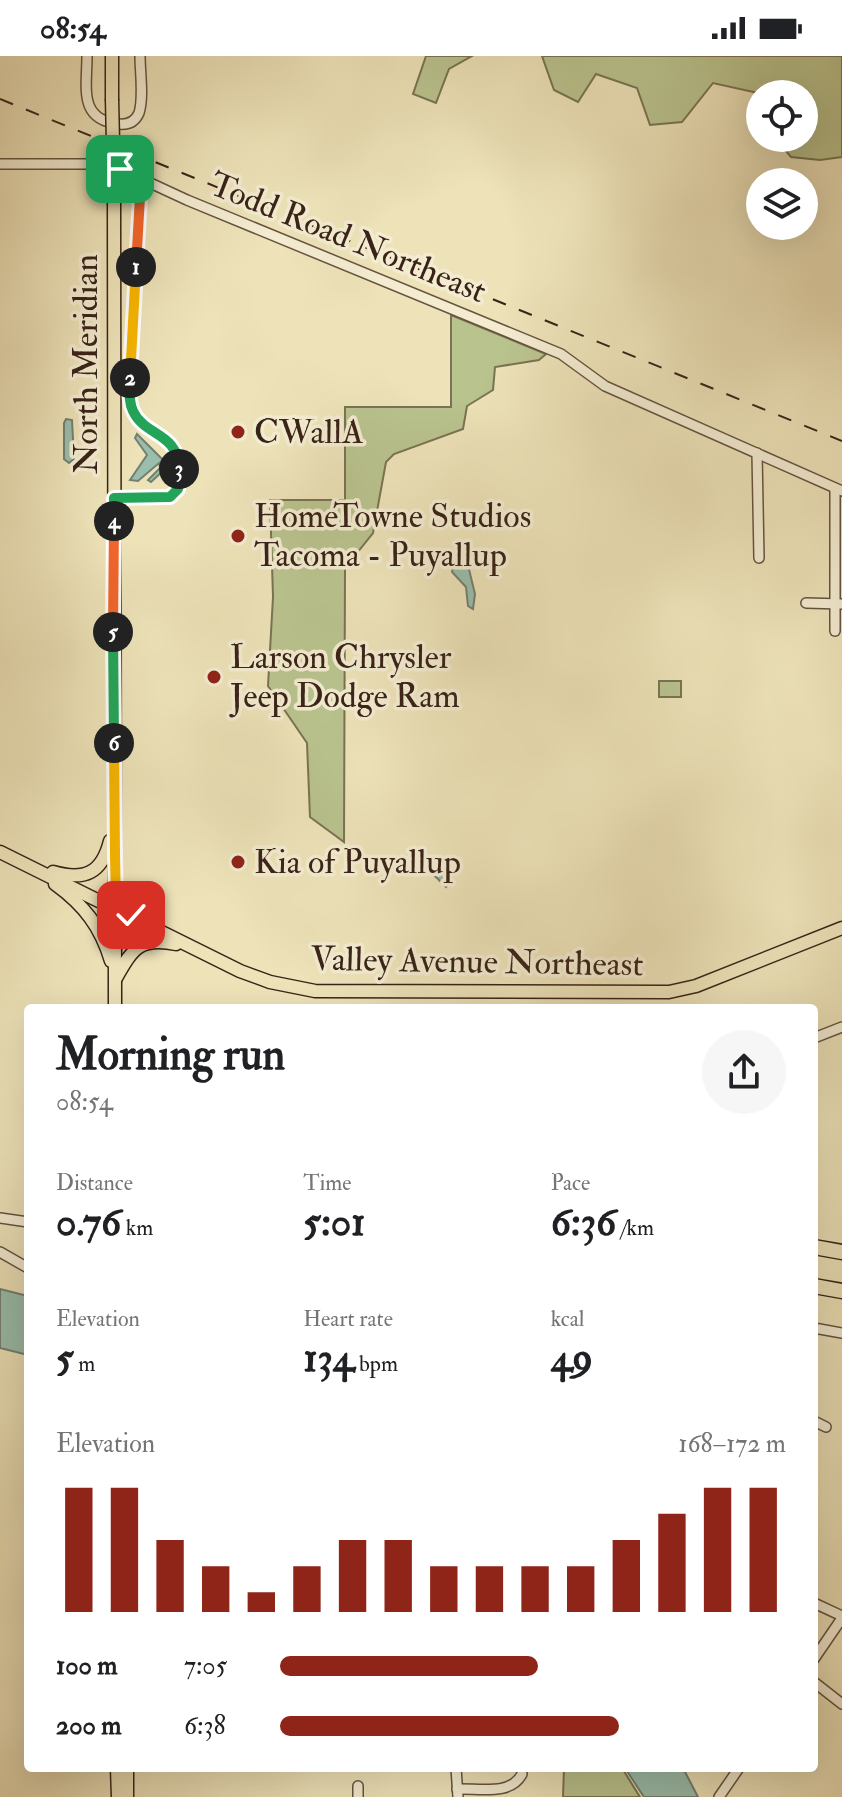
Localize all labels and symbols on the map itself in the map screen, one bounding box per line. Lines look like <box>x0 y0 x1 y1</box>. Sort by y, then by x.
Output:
pin <box>86 135 154 203</box>
street label: Todd Road Northeast <box>203 163 493 313</box>
pin: 1 <box>116 247 156 287</box>
street label: North Meridian <box>65 254 108 474</box>
pin: 2 <box>110 358 150 398</box>
place label: CWallA <box>254 411 364 454</box>
marker: CWallA <box>229 423 247 441</box>
pin: 3 <box>159 449 199 489</box>
place label: HomeTowne Studios Tacoma - Puyallup <box>254 495 531 577</box>
pin: 4 <box>94 501 134 541</box>
marker: HomeTowne Studios Tacoma - Puyallup <box>229 527 247 545</box>
pin: 5 <box>93 612 133 652</box>
place label: Larson Chrysler Jeep Dodge Ram <box>229 636 460 718</box>
marker: Larson Chrysler Jeep Dodge Ram <box>205 668 223 686</box>
pin: 6 <box>94 723 134 763</box>
place label: Kia of Puyallup <box>254 841 461 884</box>
marker: Kia of Puyallup <box>229 853 247 871</box>
pin <box>97 881 165 949</box>
street label: Valley Avenue Northeast <box>310 938 644 986</box>

